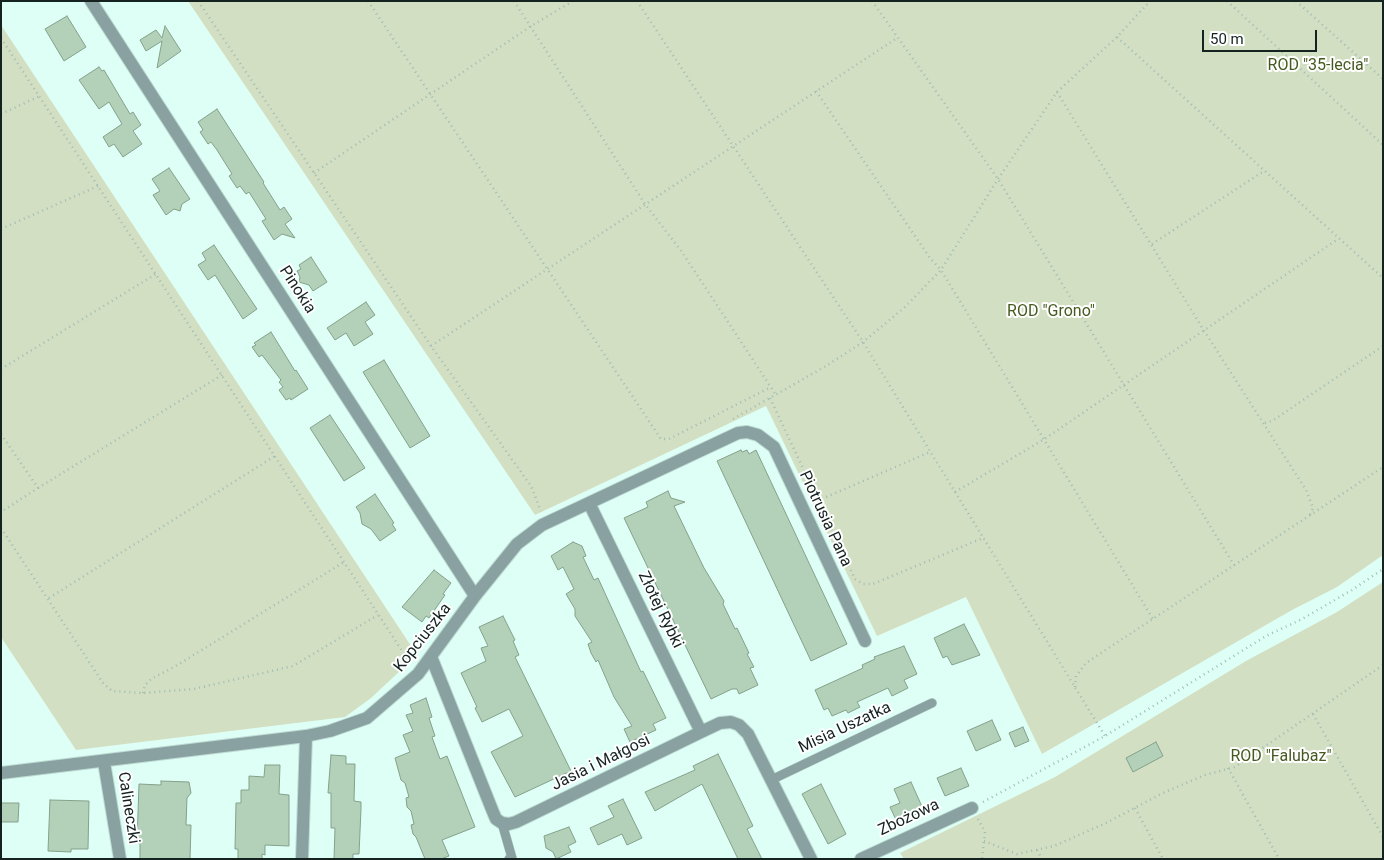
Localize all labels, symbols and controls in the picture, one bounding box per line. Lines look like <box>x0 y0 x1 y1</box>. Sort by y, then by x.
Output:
scale bar <box>1204 20 1319 52</box>
text: 50 m <box>1210 30 1244 48</box>
park label: ROD "35-lecia" <box>1268 56 1368 76</box>
street label: Pinokia <box>275 263 319 317</box>
park label: ROD "Grono" <box>1007 302 1095 322</box>
street label: Piotrusia Pana <box>794 468 856 570</box>
street label: Złotej Rybki <box>633 569 687 651</box>
street label: Kopciuszka <box>390 600 456 676</box>
street label: Misia Uszatka <box>796 698 894 758</box>
street label: Jasia i Małgosi <box>548 731 654 795</box>
park label: ROD "Falubaz" <box>1230 747 1332 767</box>
street label: Calineczki <box>113 771 143 845</box>
street label: Zbożowa <box>875 796 943 840</box>

